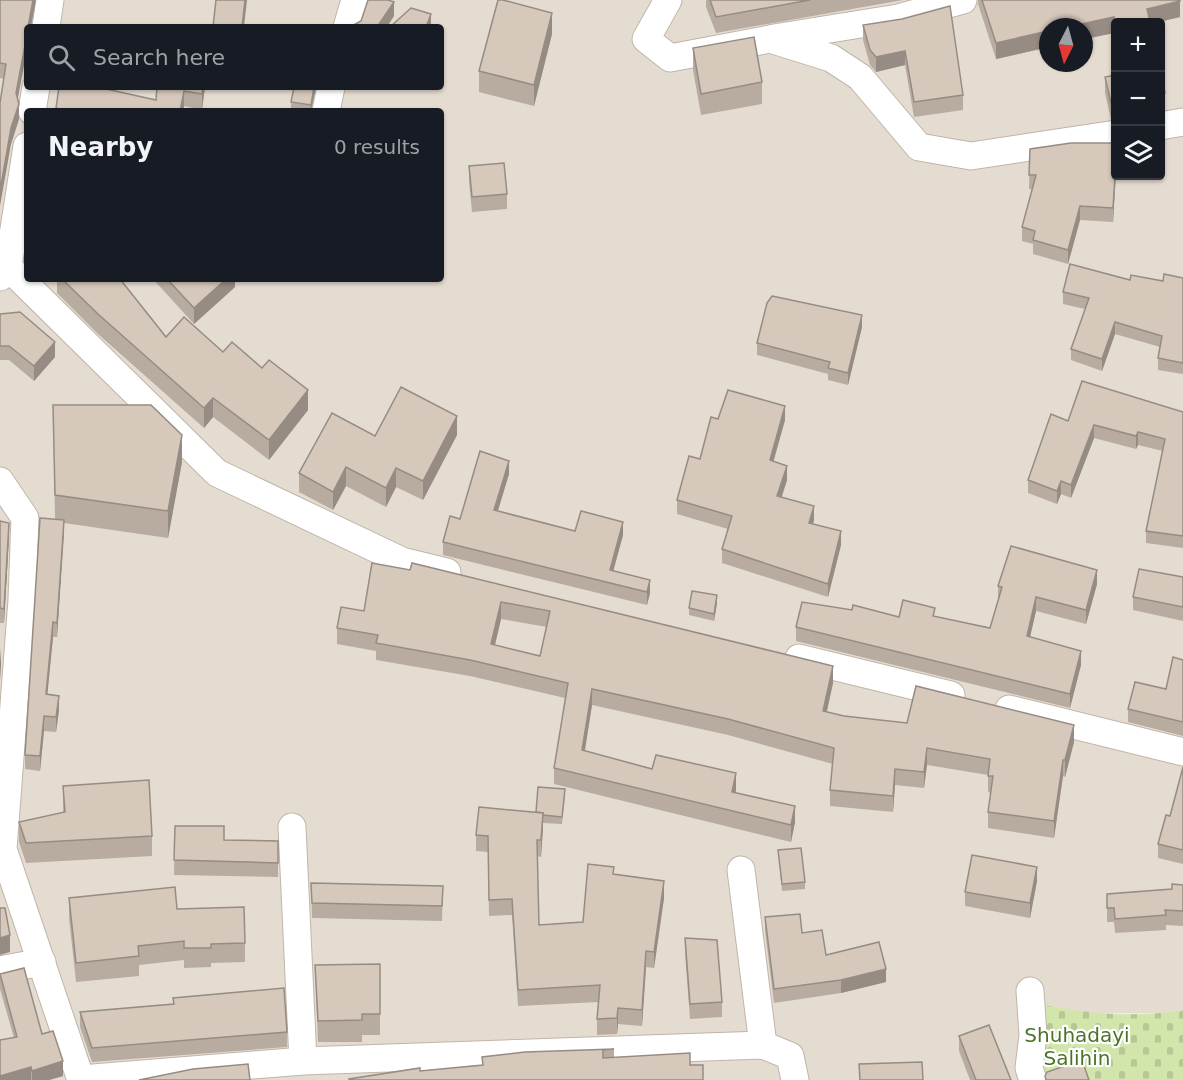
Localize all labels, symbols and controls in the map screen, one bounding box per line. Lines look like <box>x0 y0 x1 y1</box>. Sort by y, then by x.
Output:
north arrow <box>1039 18 1093 72</box>
map controls <box>1111 18 1165 180</box>
button: + <box>1111 18 1165 72</box>
search box <box>24 24 444 90</box>
icon: search <box>45 41 78 74</box>
text: Search here <box>93 45 225 70</box>
button: − <box>1111 72 1165 126</box>
button: layers <box>1111 126 1165 180</box>
text: Nearby <box>48 132 153 162</box>
text: 0 results <box>334 135 420 159</box>
park label: Shuhadayi Salihin <box>1024 1023 1130 1070</box>

